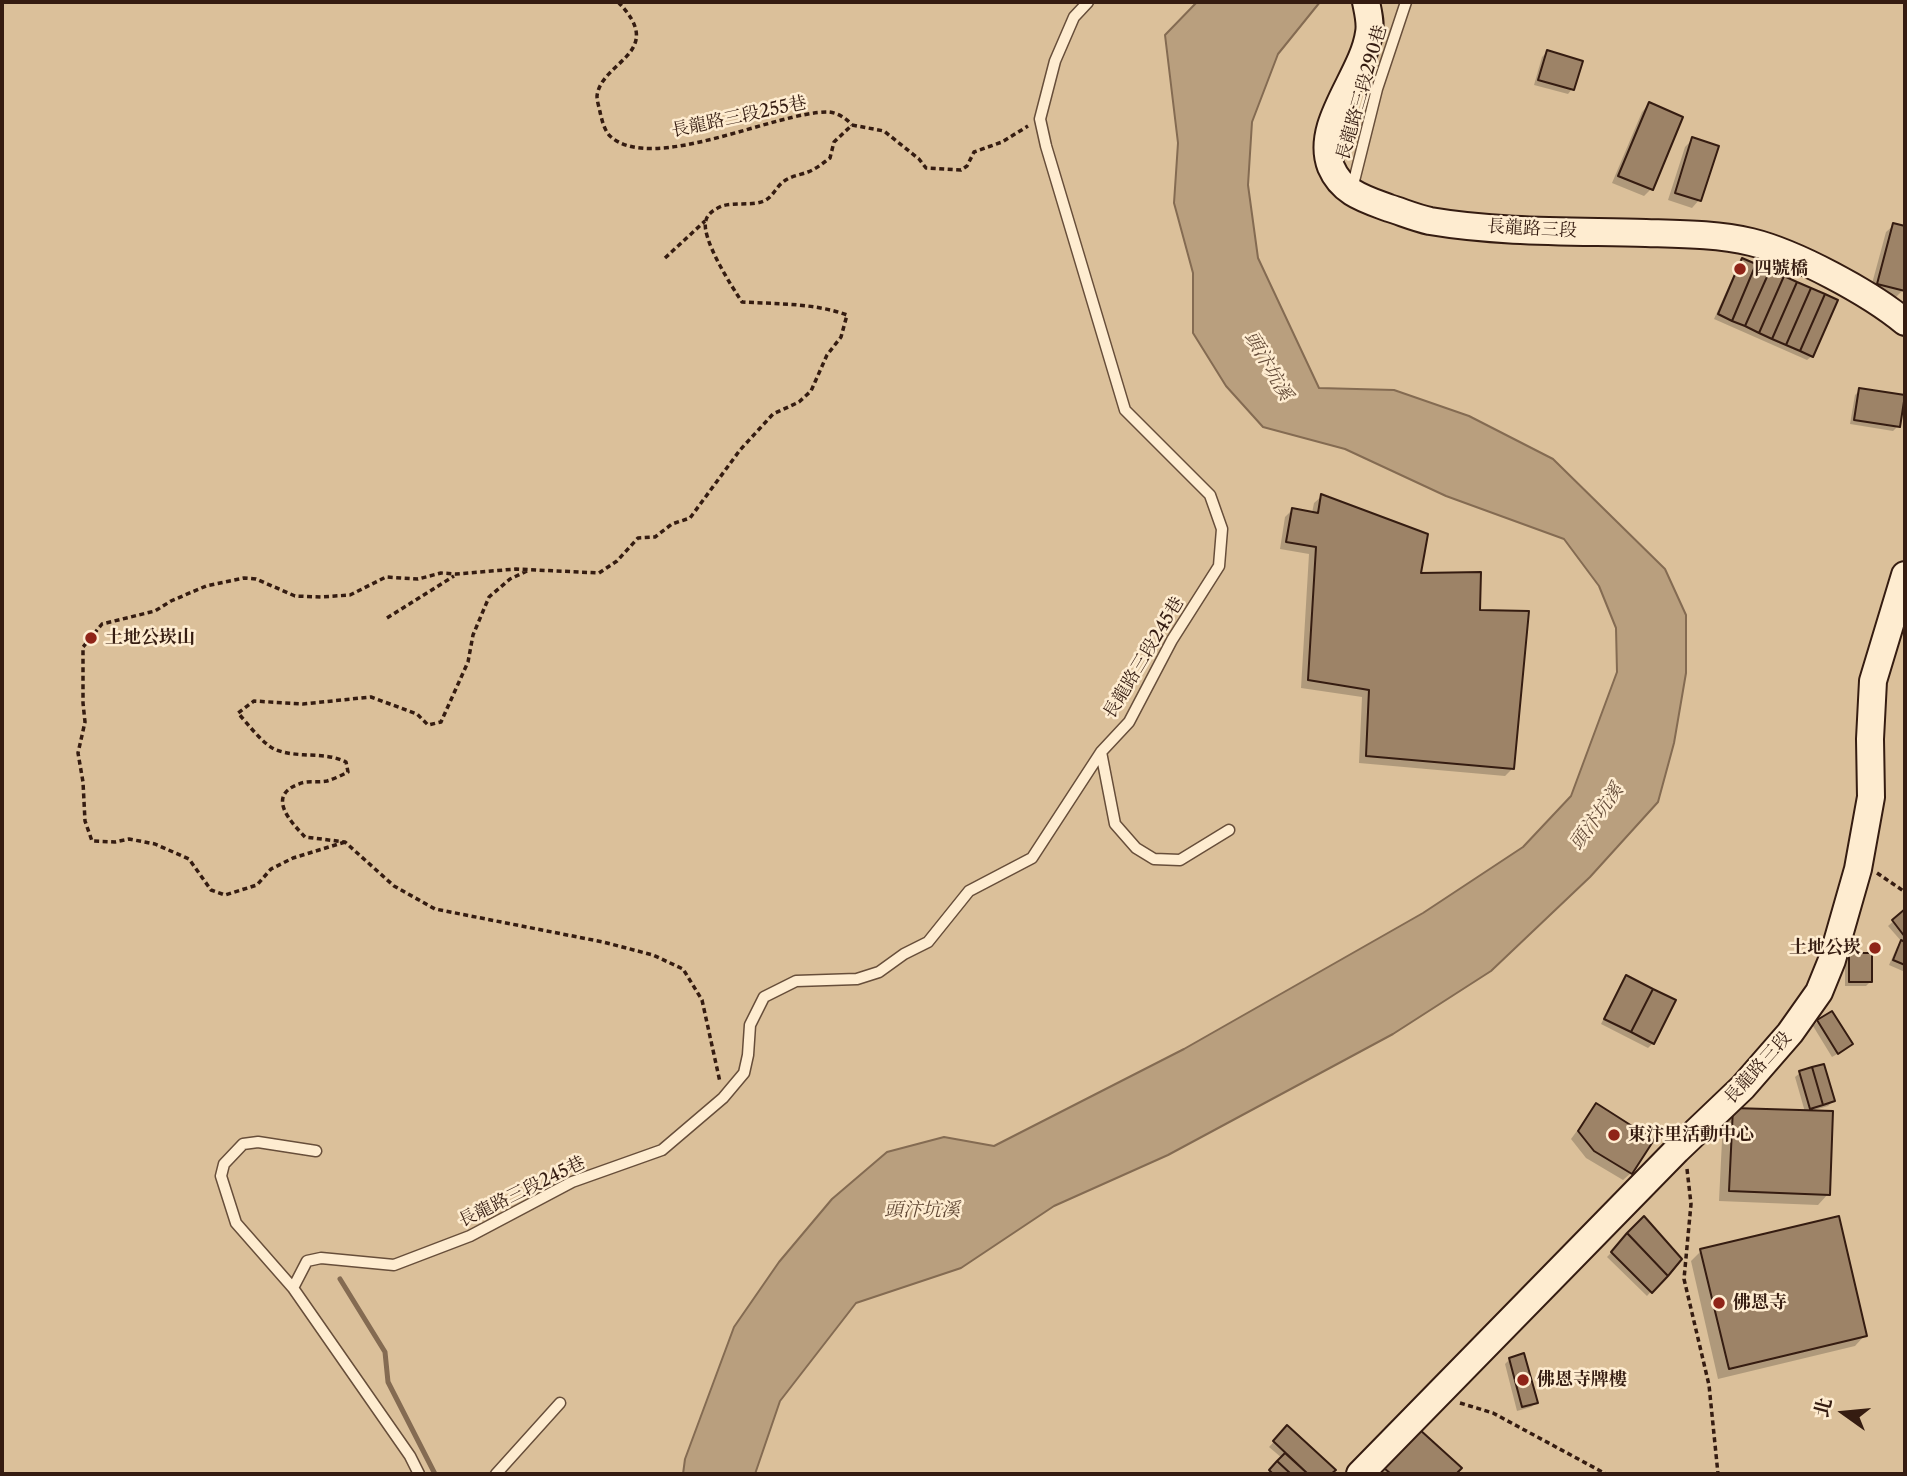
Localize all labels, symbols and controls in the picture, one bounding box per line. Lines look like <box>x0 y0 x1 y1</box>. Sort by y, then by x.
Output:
street label: 長龍路三段290巷 <box>1332 23 1392 163</box>
street label: 長龍路三段255巷 <box>669 92 809 142</box>
street label: 長龍路三段 <box>1486 216 1578 242</box>
place label: 四號橋 <box>1754 258 1808 280</box>
marker: 四號橋 <box>1732 261 1748 277</box>
water label: 頭汴坑溪 <box>1239 327 1297 405</box>
street label: 長龍路三段245巷 <box>1099 593 1189 723</box>
place label: 土地公崁山 <box>105 627 195 649</box>
marker: 土地公崁山 <box>83 630 99 646</box>
water label: 頭汴坑溪 <box>1565 780 1629 854</box>
place label: 土地公崁 <box>1789 937 1861 959</box>
marker: 土地公崁 <box>1867 940 1883 956</box>
street label: 長龍路三段 <box>1720 1027 1796 1109</box>
place label: 東汴里活動中心 <box>1628 1124 1754 1146</box>
marker: 東汴里活動中心 <box>1606 1127 1622 1143</box>
street label: 長龍路三段245巷 <box>455 1152 589 1232</box>
water label: 頭汴坑溪 <box>884 1200 960 1222</box>
place label: 佛恩寺 <box>1733 1292 1787 1314</box>
marker: 佛恩寺 <box>1711 1295 1727 1311</box>
place label: 佛恩寺牌樓 <box>1537 1369 1627 1391</box>
marker: 佛恩寺牌樓 <box>1515 1372 1531 1388</box>
north arrow <box>1809 1378 1879 1448</box>
text: 北 <box>1810 1395 1837 1420</box>

